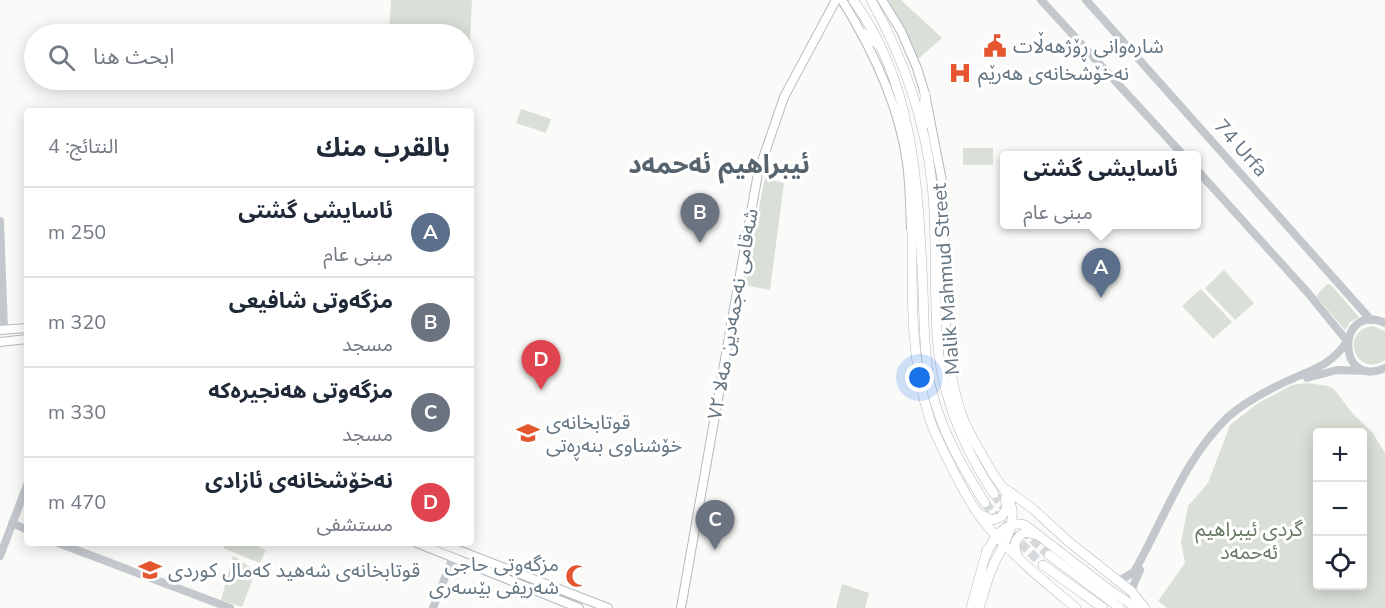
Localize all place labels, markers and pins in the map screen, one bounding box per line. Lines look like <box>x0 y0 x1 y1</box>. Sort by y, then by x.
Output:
place label: شارەوانی ڕۆژهەڵات <box>1013 31 1164 63</box>
public building icon: شارەوانی ڕۆژهەڵات <box>982 33 1008 59</box>
hospital icon: نەخۆشخانەی هەرێم <box>947 60 973 86</box>
place label: نەخۆشخانەی هەرێم <box>978 60 1129 88</box>
pin: B <box>680 194 720 243</box>
pin: A <box>1082 248 1120 298</box>
pin: D <box>522 340 560 390</box>
place label: قوتابخانەی خۆشناوی بنەڕەتی <box>546 409 682 462</box>
school or university icon: قوتابخانەی خۆشناوی بنەڕەتی <box>515 420 541 446</box>
pin: C <box>696 500 734 550</box>
place label: مزگەوتی حاجی شەریفی بێسەری <box>429 551 559 601</box>
school or university icon: قوتابخانەی شەهید کەمال کوردی <box>137 557 163 583</box>
place label: قوتابخانەی شەهید کەمال کوردی <box>168 557 420 584</box>
mosque icon: مزگەوتی حاجی شەریفی بێسەری <box>564 563 590 589</box>

